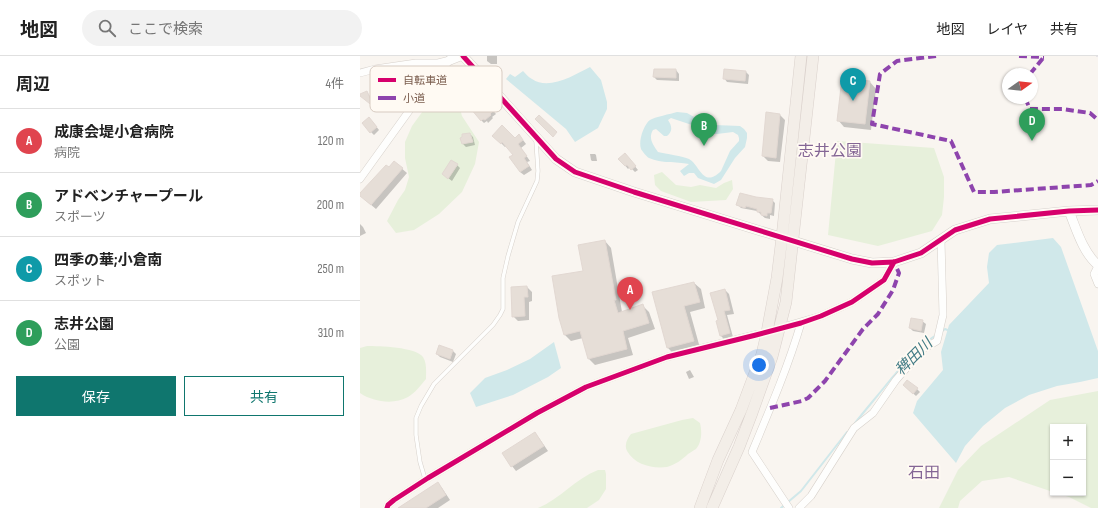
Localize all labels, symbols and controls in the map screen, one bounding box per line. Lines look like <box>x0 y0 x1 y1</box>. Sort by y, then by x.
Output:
search box <box>82 10 362 46</box>
icon: search <box>96 17 118 39</box>
text: 地図 <box>20 19 58 42</box>
text: ここで検索 <box>128 20 203 39</box>
text: 地図 <box>936 21 964 38</box>
text: レイヤ <box>986 21 1028 38</box>
text: 共有 <box>1050 21 1078 38</box>
legend <box>370 66 502 112</box>
pin: C <box>840 68 866 101</box>
north arrow <box>1002 68 1038 104</box>
text: 自転車道 <box>403 74 447 87</box>
text: 周辺 <box>16 75 50 95</box>
text: 4件 <box>326 76 344 92</box>
text: 小道 <box>403 92 425 105</box>
pin: D <box>1019 108 1045 141</box>
pin: B <box>691 113 717 146</box>
text: 成康会堤小倉病院 <box>54 123 174 142</box>
text: A <box>26 133 32 149</box>
text: 120 m <box>318 133 344 149</box>
district label: 志井公園 <box>798 142 862 161</box>
text: 病院 <box>54 145 80 161</box>
text: アドベンチャープール <box>54 187 203 206</box>
text: B <box>26 197 32 213</box>
text: 200 m <box>317 197 344 213</box>
text: スポーツ <box>54 209 106 225</box>
text: 四季の華;小倉南 <box>54 251 163 270</box>
text: C <box>26 261 32 277</box>
text: 250 m <box>317 261 344 277</box>
text: スポット <box>54 273 106 289</box>
pin: A <box>617 277 643 310</box>
text: 志井公園 <box>54 315 114 334</box>
text: D <box>26 325 32 341</box>
text: 310 m <box>318 325 344 341</box>
water label: 稗田川 <box>891 333 938 380</box>
text: 公園 <box>54 337 80 353</box>
your location <box>749 355 769 375</box>
button: 保存 <box>16 376 176 416</box>
button: 共有 <box>184 376 344 416</box>
map controls <box>1050 424 1086 496</box>
button: + <box>1050 424 1086 460</box>
button: − <box>1050 460 1086 496</box>
district label: 石田 <box>908 464 940 483</box>

